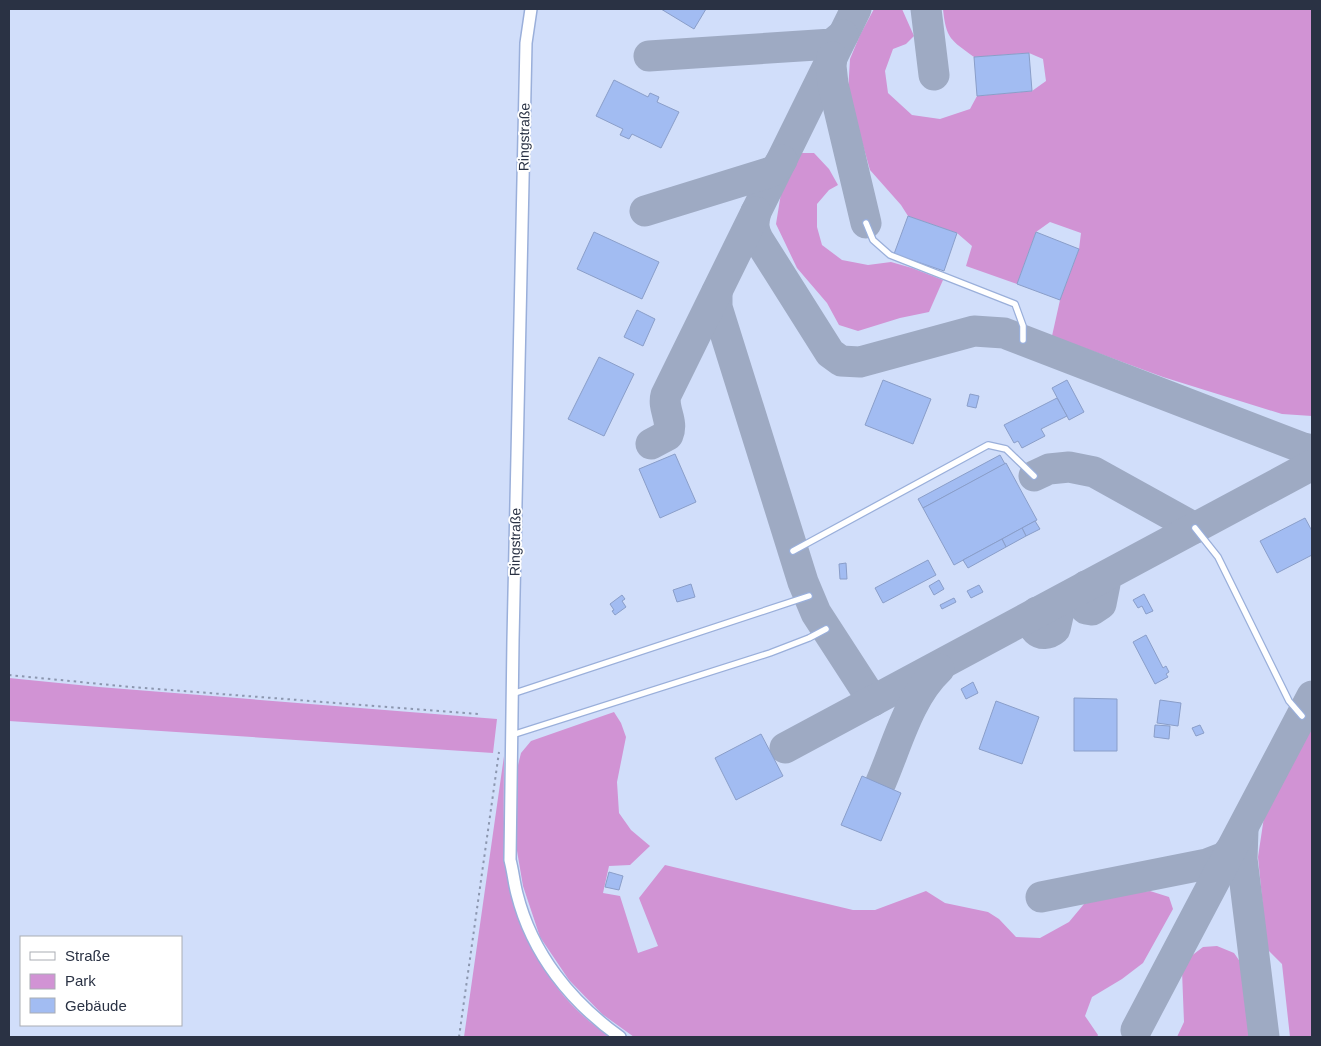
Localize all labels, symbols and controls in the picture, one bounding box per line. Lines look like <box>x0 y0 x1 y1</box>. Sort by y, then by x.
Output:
street label: Ringstraße <box>515 102 533 171</box>
street label: Ringstraße <box>506 507 524 576</box>
legend <box>20 936 182 1026</box>
text: Straße <box>65 947 110 964</box>
text: Park <box>65 972 96 989</box>
text: Gebäude <box>65 997 127 1014</box>

